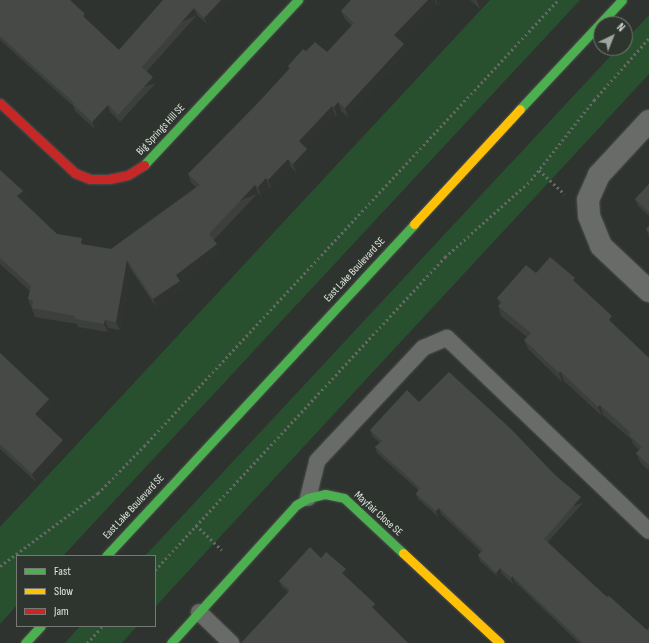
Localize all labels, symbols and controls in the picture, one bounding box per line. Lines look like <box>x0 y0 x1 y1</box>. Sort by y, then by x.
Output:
north arrow <box>593 16 633 56</box>
text: N <box>614 21 627 34</box>
street label: Big Springs Hill SE <box>134 102 188 158</box>
street label: East Lake Boulevard SE <box>322 235 388 305</box>
street label: East Lake Boulevard SE <box>101 472 167 542</box>
street label: Mayfair Close SE <box>351 489 405 539</box>
legend <box>16 555 156 627</box>
text: Fast <box>54 564 71 579</box>
text: Slow <box>54 584 73 599</box>
text: Jam <box>54 604 69 619</box>

